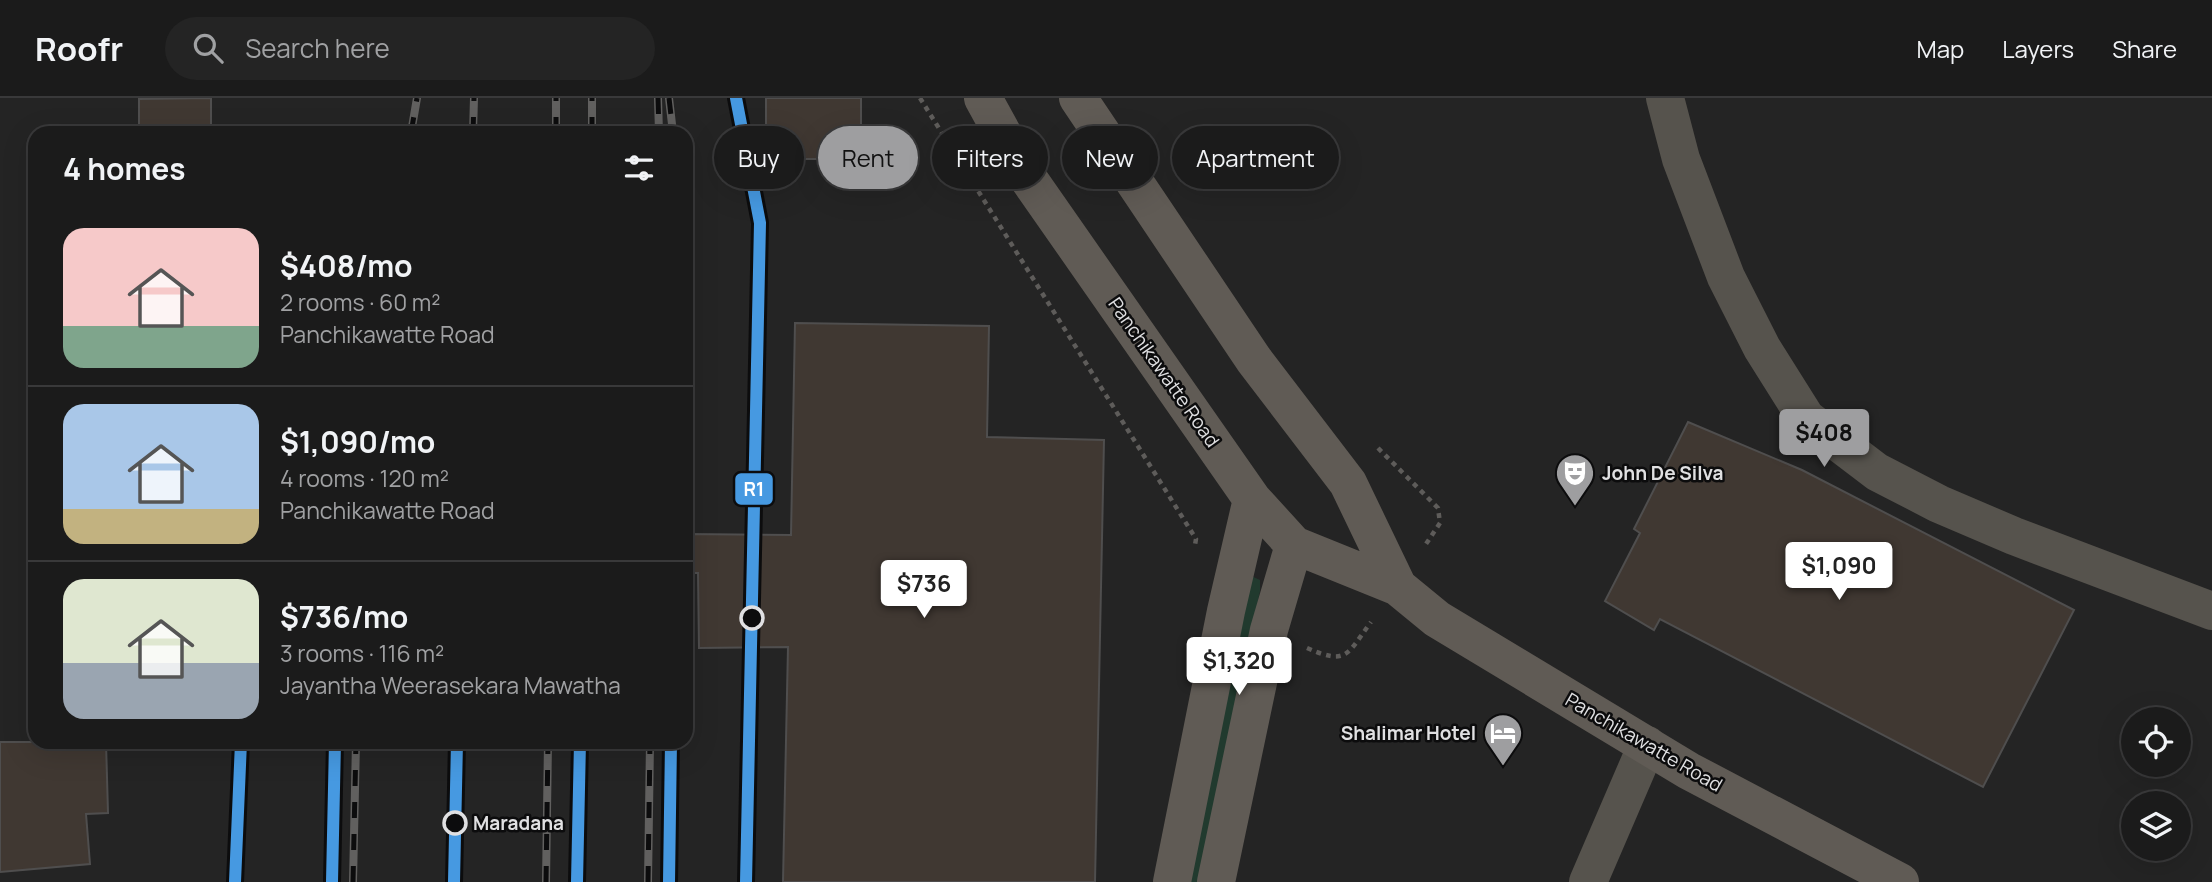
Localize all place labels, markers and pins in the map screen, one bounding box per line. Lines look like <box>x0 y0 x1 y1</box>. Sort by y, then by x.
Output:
pin: $408 <box>1783 410 1865 469</box>
theatre icon: John De Silva <box>1554 452 1596 507</box>
place label: John De Silva <box>1602 460 1723 486</box>
pin: $1,090 <box>1782 542 1896 602</box>
pin: $736 <box>883 560 965 620</box>
unlabelled marker <box>740 606 764 630</box>
pin: $1,320 <box>1182 638 1296 697</box>
hotel icon: Shalimar Hotel <box>1482 712 1524 767</box>
place label: Shalimar Hotel <box>1341 720 1476 746</box>
place label: Maradana <box>473 810 564 836</box>
marker: Maradana <box>443 811 467 835</box>

